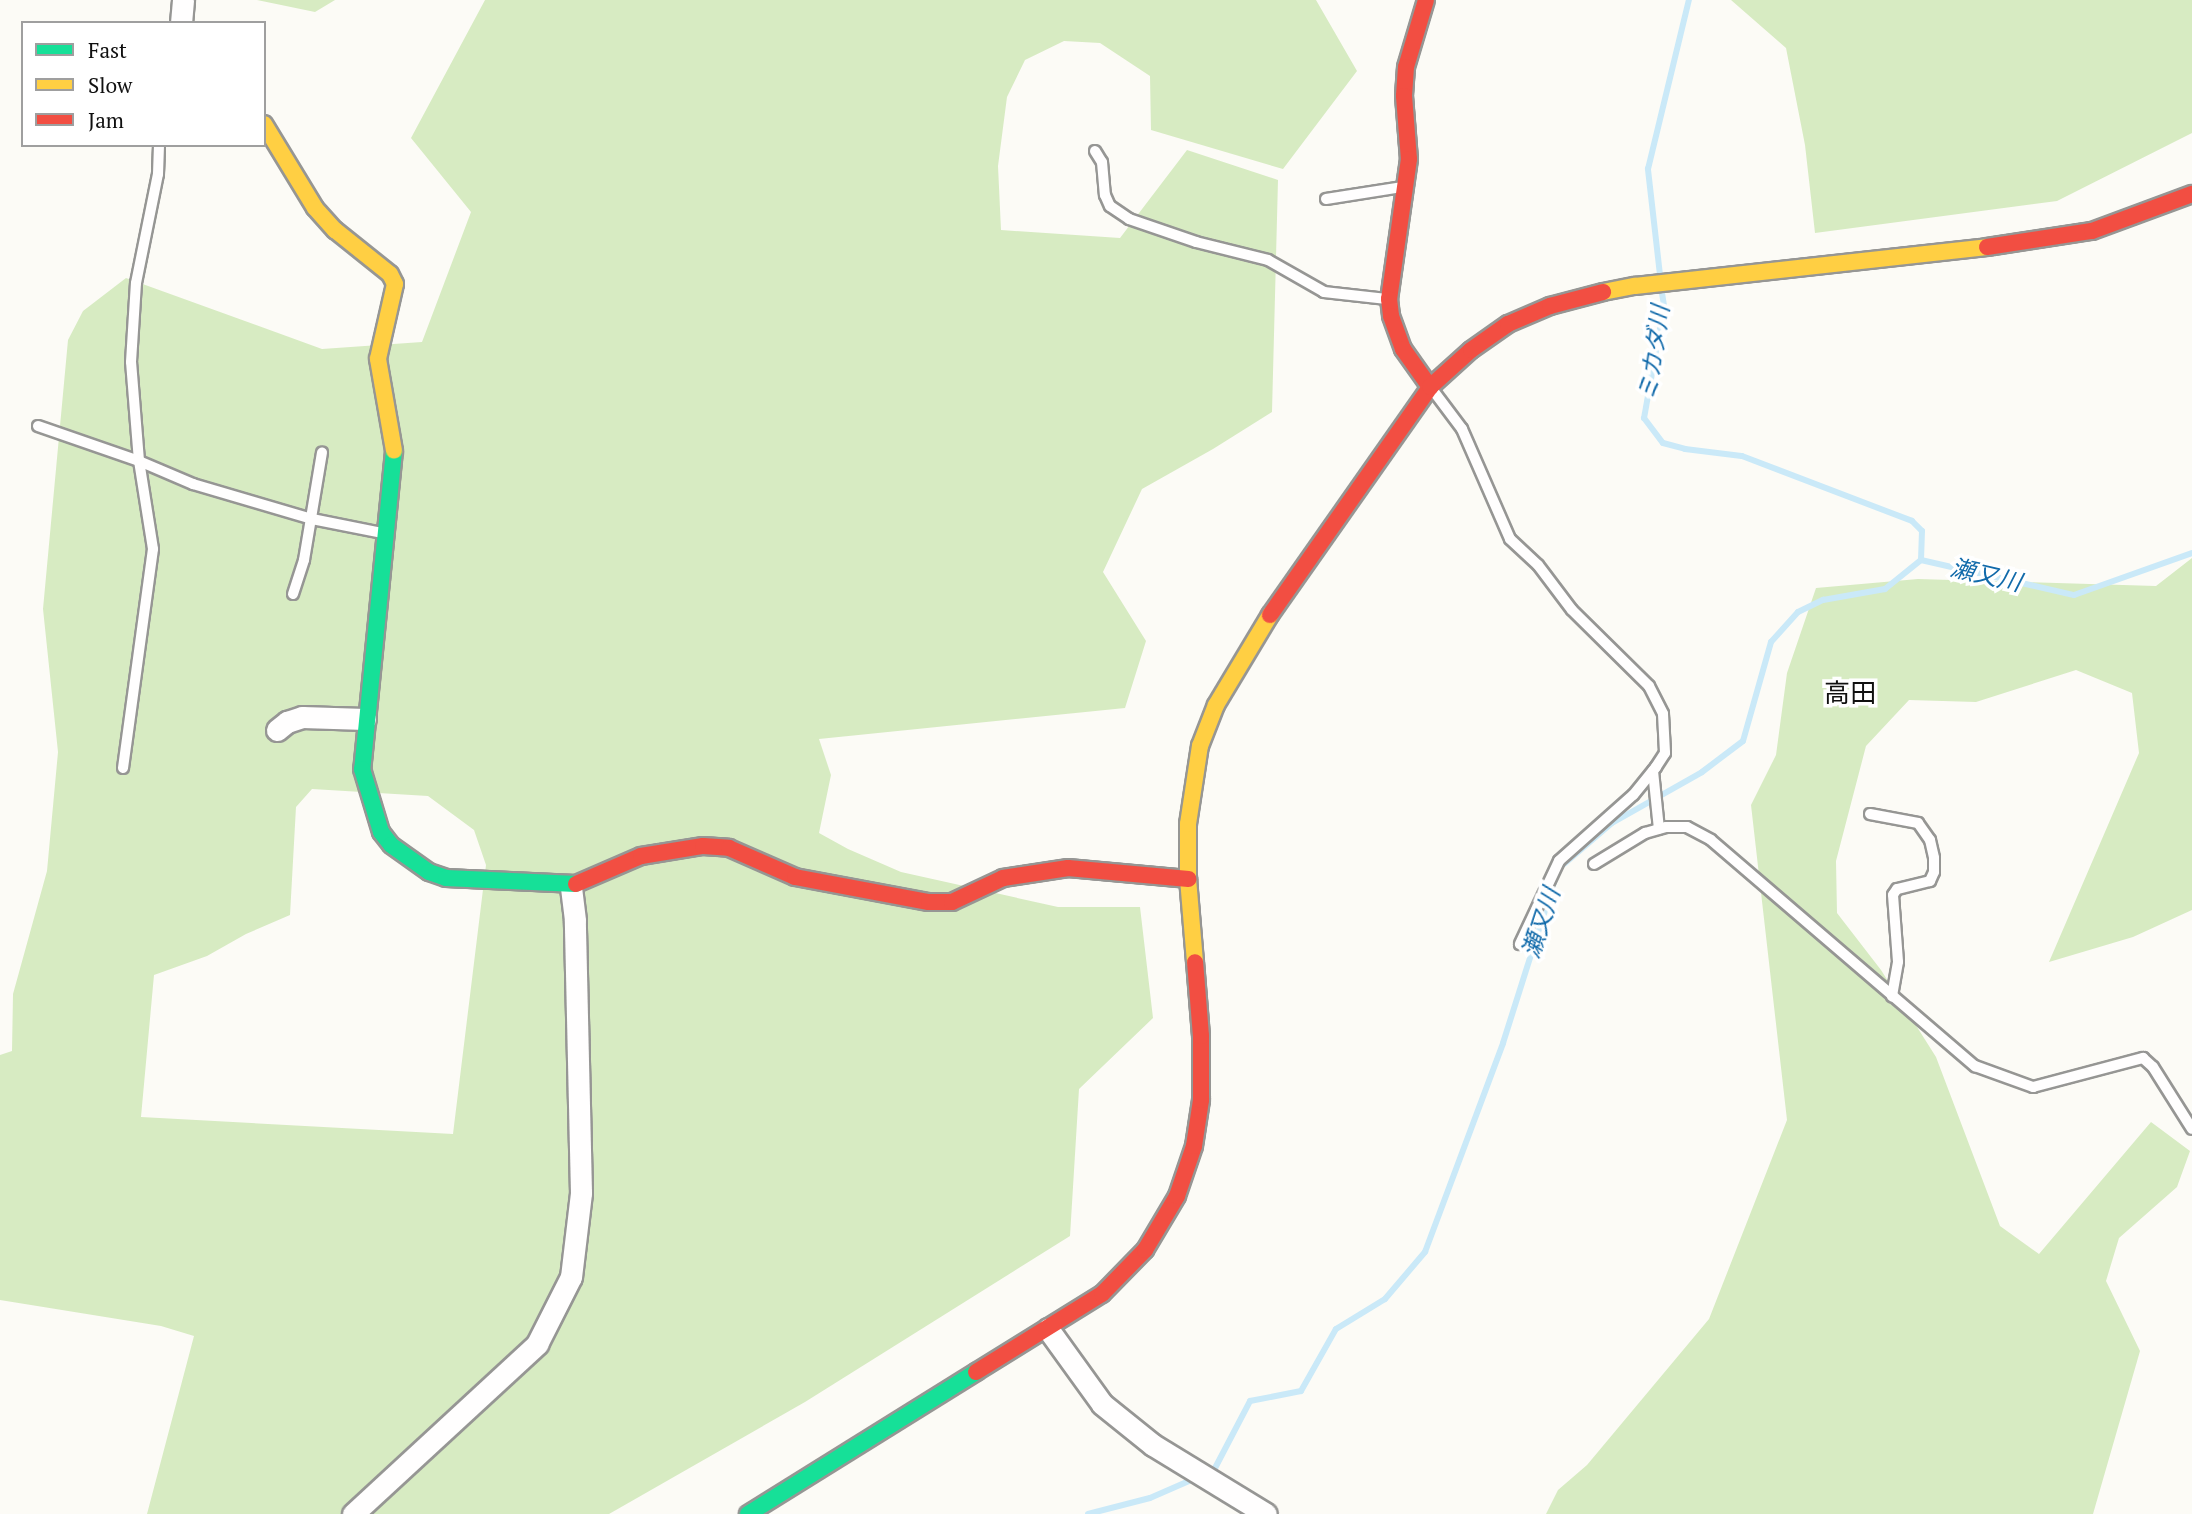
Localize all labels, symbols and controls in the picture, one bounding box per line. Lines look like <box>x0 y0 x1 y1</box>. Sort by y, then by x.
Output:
legend <box>21 21 266 147</box>
text: Fast <box>88 36 127 64</box>
text: Slow <box>88 71 132 99</box>
text: Jam <box>88 106 124 134</box>
water label: ミカダ川 <box>1633 303 1675 403</box>
water label: 瀬又川 <box>1948 553 2024 597</box>
district label: 高田 <box>1824 677 1876 709</box>
water label: 瀬又川 <box>1516 884 1566 962</box>

